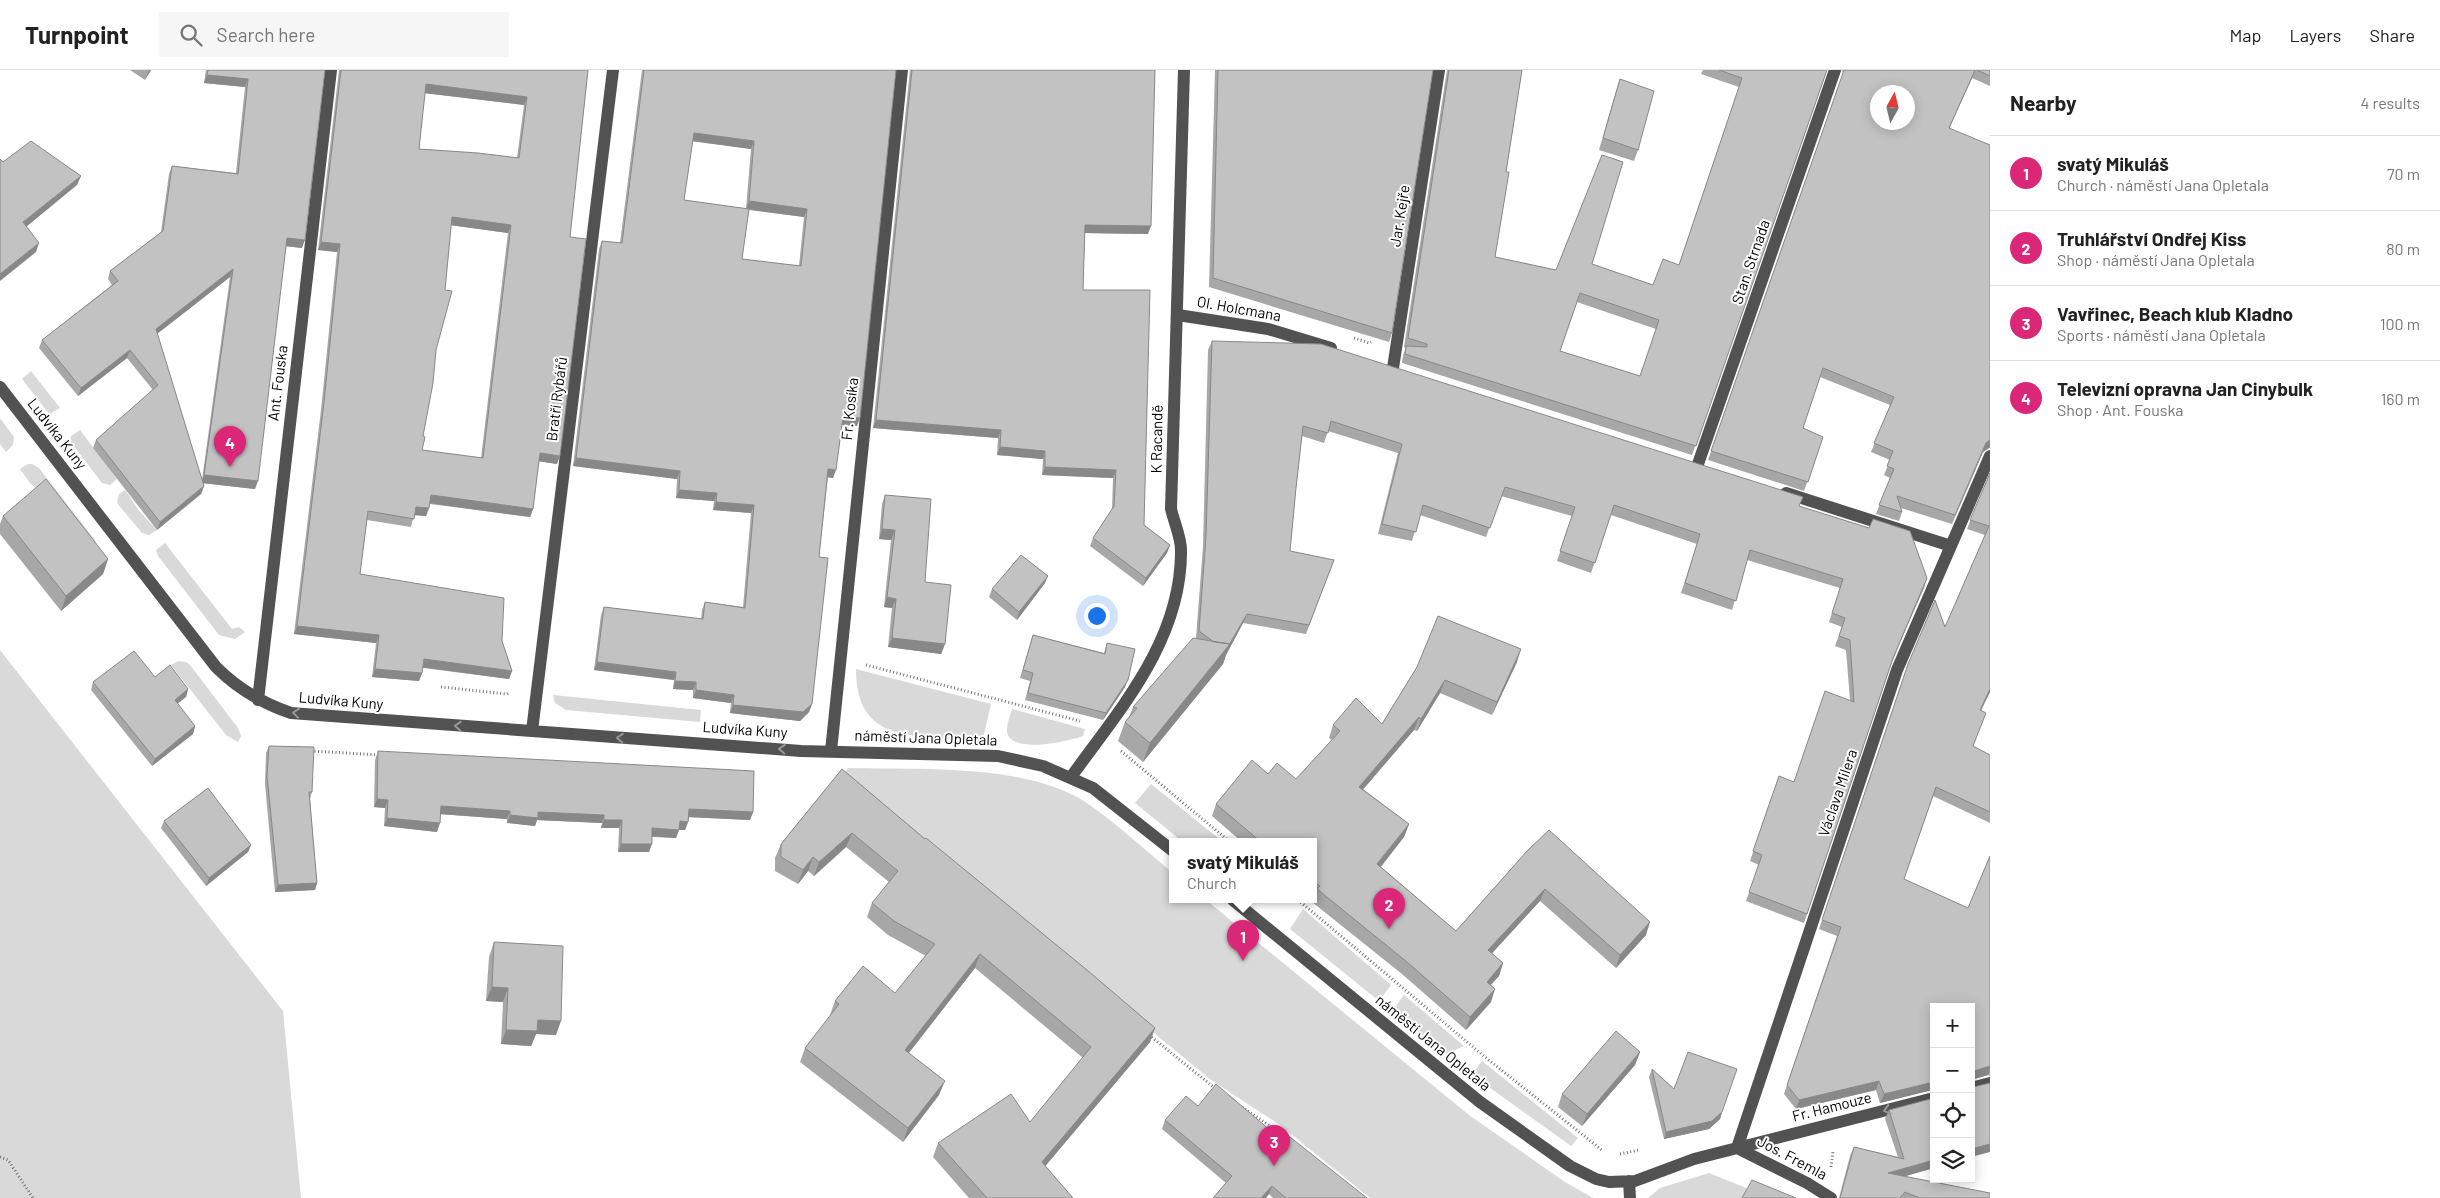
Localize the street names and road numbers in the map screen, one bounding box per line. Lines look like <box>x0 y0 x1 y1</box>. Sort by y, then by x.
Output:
street label: Jar. Kejře <box>1385 184 1413 248</box>
street label: Stan. Strnada <box>1727 217 1773 306</box>
street label: Ol. Holcmana <box>1196 292 1283 324</box>
street label: Ant. Fouska <box>263 344 291 422</box>
street label: Bratří Rybářů <box>542 356 570 442</box>
street label: Fr. Kosíka <box>837 377 861 441</box>
street label: Ludvíka Kuny <box>24 394 91 473</box>
street label: K Racandě <box>1146 405 1166 473</box>
street label: Ludvíka Kuny <box>298 687 384 713</box>
street label: Ludvíka Kuny <box>702 717 788 741</box>
street label: náměstí Jana Opletala <box>854 726 998 748</box>
street label: Václava Milera <box>1814 747 1860 839</box>
street label: náměstí Jana Opletala <box>1372 990 1495 1094</box>
street label: Fr. Hamouze <box>1790 1087 1873 1125</box>
street label: Jos. Fremla <box>1754 1131 1830 1183</box>

